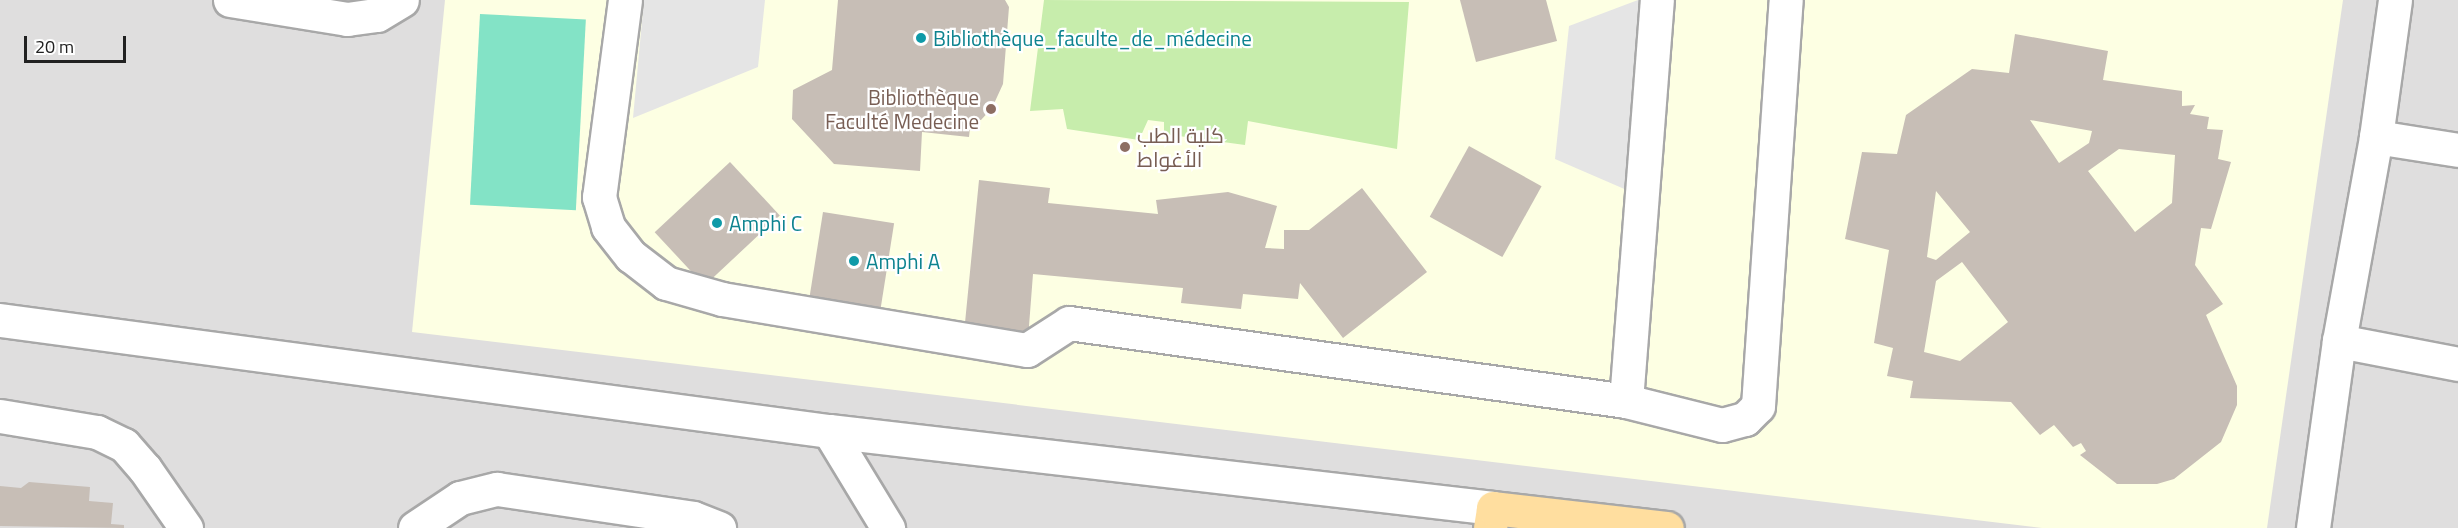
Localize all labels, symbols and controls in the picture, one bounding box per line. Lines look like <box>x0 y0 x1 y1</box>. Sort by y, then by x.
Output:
scale bar <box>27 24 129 62</box>
place label: Bibliothèque_faculte_de_médecine <box>933 25 1252 51</box>
marker: Bibliothèque_faculte_de_médecine <box>914 31 928 45</box>
text: 20 m <box>35 33 74 60</box>
place label: Bibliothèque Faculté Medecine <box>825 84 979 134</box>
marker: Bibliothèque Faculté Medecine <box>984 102 998 116</box>
place label: كلية الطب الأغواط <box>1137 122 1224 172</box>
marker: كلية الطب الأغواط <box>1118 140 1132 154</box>
place label: Amphi C <box>729 210 802 236</box>
marker: Amphi C <box>710 216 724 230</box>
place label: Amphi A <box>866 248 940 274</box>
marker: Amphi A <box>847 254 861 268</box>

